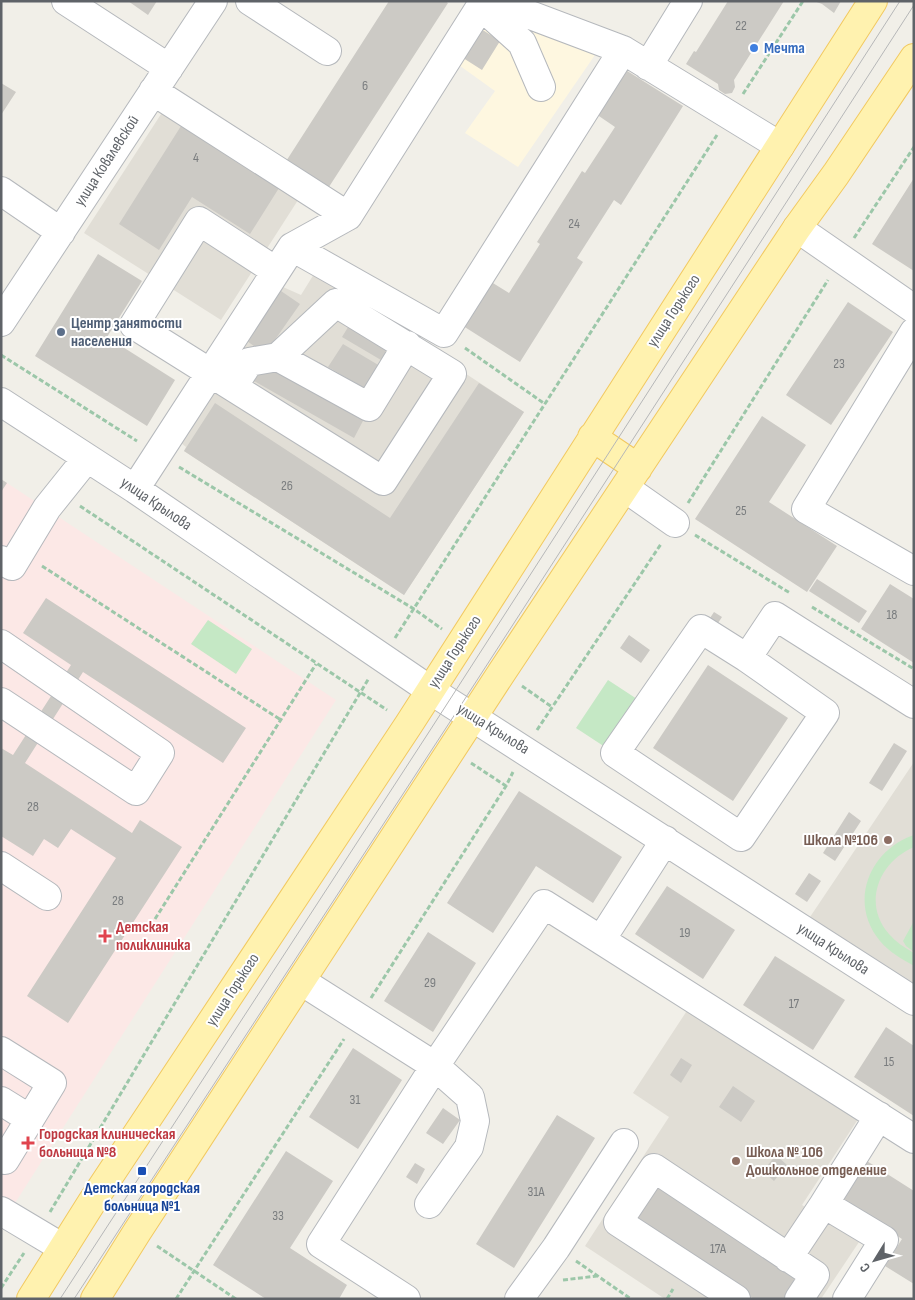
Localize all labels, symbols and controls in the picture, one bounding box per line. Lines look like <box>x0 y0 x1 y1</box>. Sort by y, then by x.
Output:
house number: 22 <box>735 17 747 34</box>
place label: Мечта <box>764 39 805 58</box>
marker: Мечта <box>748 42 760 54</box>
house number: 6 <box>362 77 368 94</box>
street label: улица Ковалевской <box>71 112 143 210</box>
house number: 4 <box>193 149 199 166</box>
house number: 24 <box>568 215 580 232</box>
street label: улица Горького <box>643 271 705 351</box>
place label: Центр занятости населения <box>71 314 182 351</box>
marker: Центр занятости населения <box>55 326 67 338</box>
house number: 23 <box>833 355 845 372</box>
street label: улица Крылова <box>117 473 195 535</box>
house number: 26 <box>281 477 293 494</box>
house number: 25 <box>735 502 747 519</box>
house number: 18 <box>886 606 898 623</box>
street label: улица Горького <box>424 612 486 692</box>
street label: улица Крылова <box>453 699 533 759</box>
house number: 28 <box>27 798 39 815</box>
place label: Школа №106 <box>803 831 878 850</box>
marker: Школа №106 <box>882 834 894 846</box>
house number: 28 <box>112 892 124 909</box>
place label: Детская поликлиника <box>116 918 191 955</box>
street label: улица Крылова <box>794 919 872 979</box>
house number: 19 <box>679 924 691 941</box>
marker: Детская поликлиника <box>98 929 112 943</box>
street label: улица Горького <box>202 950 264 1030</box>
house number: 29 <box>424 974 436 991</box>
house number: 17 <box>789 995 800 1012</box>
house number: 15 <box>884 1053 895 1070</box>
house number: 31 <box>350 1091 360 1108</box>
place label: Городская клиническая больница №8 <box>39 1125 175 1162</box>
marker: Городская клиническая больница №8 <box>21 1136 35 1150</box>
place label: Школа № 106 Дошкольное отделение <box>746 1143 887 1180</box>
marker: Школа № 106 Дошкольное отделение <box>730 1155 742 1167</box>
marker: Детская городская больница №1 <box>136 1165 148 1177</box>
place label: Детская городская больница №1 <box>84 1179 200 1216</box>
house number: 31А <box>528 1183 545 1200</box>
house number: 33 <box>272 1207 284 1224</box>
north arrow <box>850 1235 900 1285</box>
house number: 17А <box>710 1240 727 1257</box>
text: С <box>856 1260 874 1276</box>

